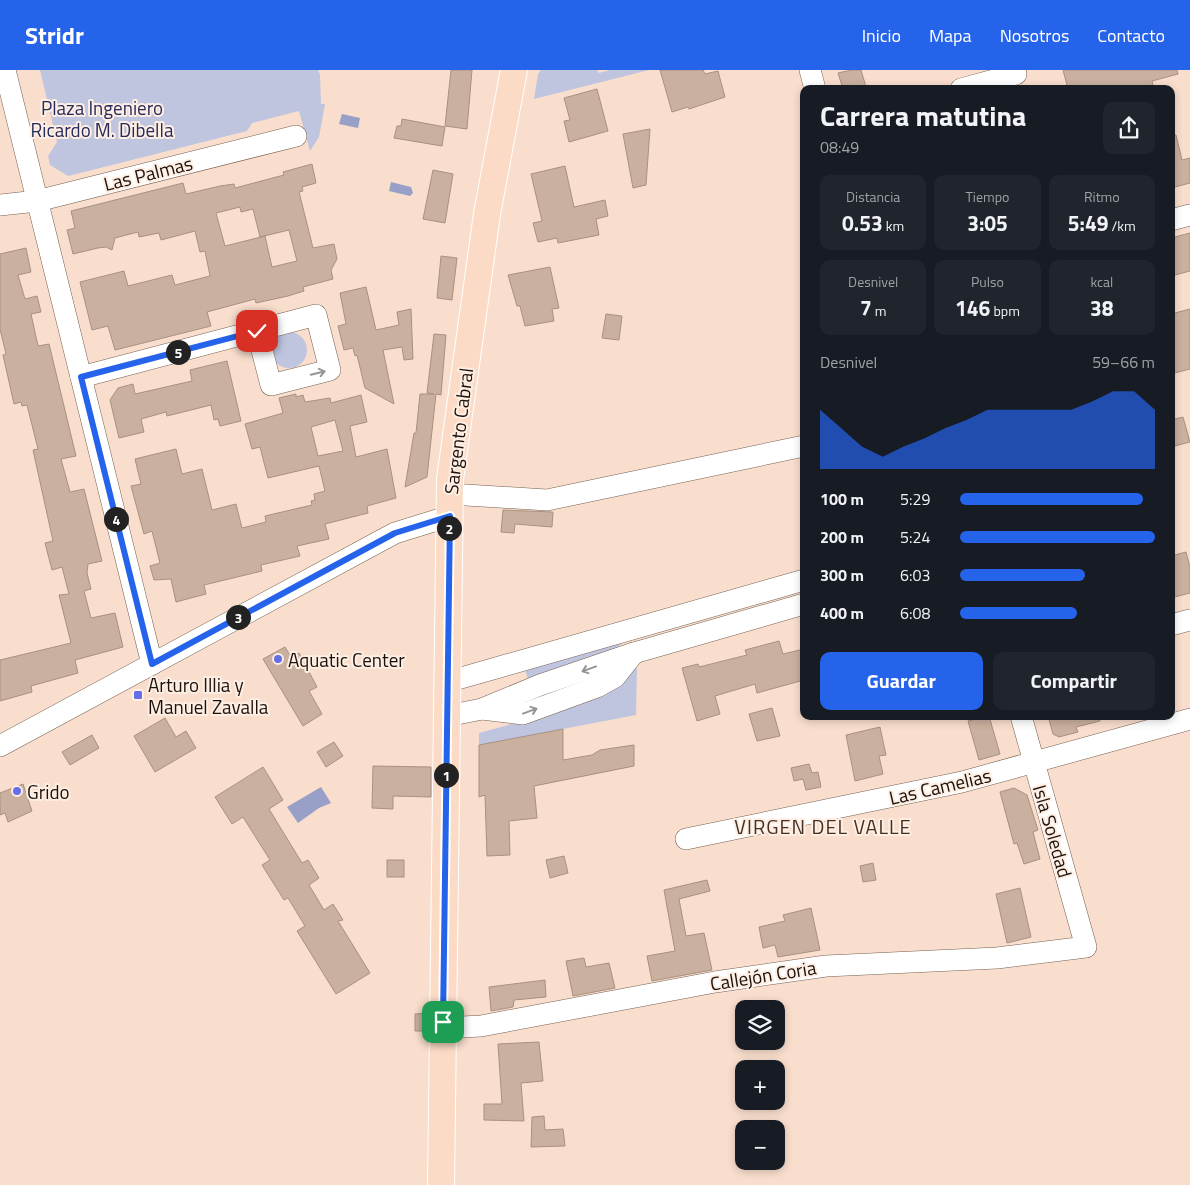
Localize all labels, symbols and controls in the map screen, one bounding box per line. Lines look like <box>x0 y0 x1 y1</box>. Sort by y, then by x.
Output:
text: Stridr <box>25 17 84 53</box>
text: Inicio <box>862 22 901 49</box>
text: Mapa <box>929 22 972 49</box>
text: Nosotros <box>1000 22 1069 49</box>
text: Contacto <box>1097 22 1165 49</box>
park label: Plaza Ingeniero Ricardo M. Dibella <box>31 93 174 144</box>
text: Carrera matutina <box>820 94 1026 137</box>
button: share <box>1103 102 1155 154</box>
text: 08:49 <box>820 135 859 159</box>
street label: Las Palmas <box>100 148 196 198</box>
text: Distancia <box>846 186 900 207</box>
text: Tiempo <box>966 186 1009 207</box>
text: Ritmo <box>1084 186 1120 207</box>
text: 0.53 <box>842 207 883 239</box>
text: 3:05 <box>967 207 1008 239</box>
text: 5:49 <box>1068 207 1109 239</box>
text: km <box>883 215 904 236</box>
text: /km <box>1109 215 1136 236</box>
text: Desnivel <box>848 271 898 292</box>
text: Pulso <box>971 271 1004 292</box>
text: kcal <box>1090 271 1113 292</box>
text: 7 <box>860 292 872 324</box>
text: 146 <box>955 292 990 324</box>
text: 38 <box>1090 292 1114 324</box>
text: m <box>872 300 886 321</box>
text: bpm <box>990 300 1020 321</box>
pin <box>236 310 278 352</box>
icon: check <box>243 317 271 345</box>
pin: 5 <box>166 340 190 364</box>
text: 5 <box>175 342 182 363</box>
text: Desnivel <box>820 350 877 374</box>
text: 59–66 m <box>1092 350 1155 374</box>
street label: Sargento Cabral <box>436 366 480 496</box>
one-way arrow <box>310 368 326 377</box>
text: 100 m <box>820 487 864 511</box>
text: 5:29 <box>900 487 930 511</box>
pin: 4 <box>104 506 128 532</box>
text: 4 <box>113 509 120 530</box>
pin: 2 <box>436 516 462 540</box>
text: 2 <box>446 518 453 539</box>
text: 200 m <box>820 525 864 549</box>
text: 5:24 <box>900 525 930 549</box>
text: 300 m <box>820 563 864 587</box>
text: 6:03 <box>900 563 930 587</box>
text: 400 m <box>820 601 864 625</box>
text: 6:08 <box>900 601 930 625</box>
pin: 3 <box>226 604 250 630</box>
text: 3 <box>235 607 242 628</box>
place label: Aquatic Center <box>288 645 405 674</box>
button: Guardar <box>820 652 983 710</box>
button: Compartir <box>993 652 1155 710</box>
marker: Aquatic Center <box>272 653 284 665</box>
one-way arrow <box>581 665 597 674</box>
place label: Arturo Illia y Manuel Zavalla <box>148 670 269 721</box>
marker: Arturo Illia y Manuel Zavalla <box>132 689 144 701</box>
one-way arrow <box>521 706 537 715</box>
street label: Las Camelias <box>886 760 994 812</box>
pin: 1 <box>434 762 458 788</box>
text: 1 <box>443 765 450 786</box>
place label: Grido <box>27 777 70 806</box>
street label: Isla Soledad <box>1026 781 1080 881</box>
marker: Grido <box>11 785 23 797</box>
district label: VIRGEN DEL VALLE <box>734 811 912 842</box>
street label: Callejón Coria <box>708 952 819 998</box>
map controls <box>735 1000 785 1170</box>
button: layers <box>735 1000 785 1050</box>
pin <box>422 1001 464 1043</box>
icon: arrive <box>429 1008 457 1036</box>
button: + <box>735 1060 785 1110</box>
button: − <box>735 1120 785 1170</box>

